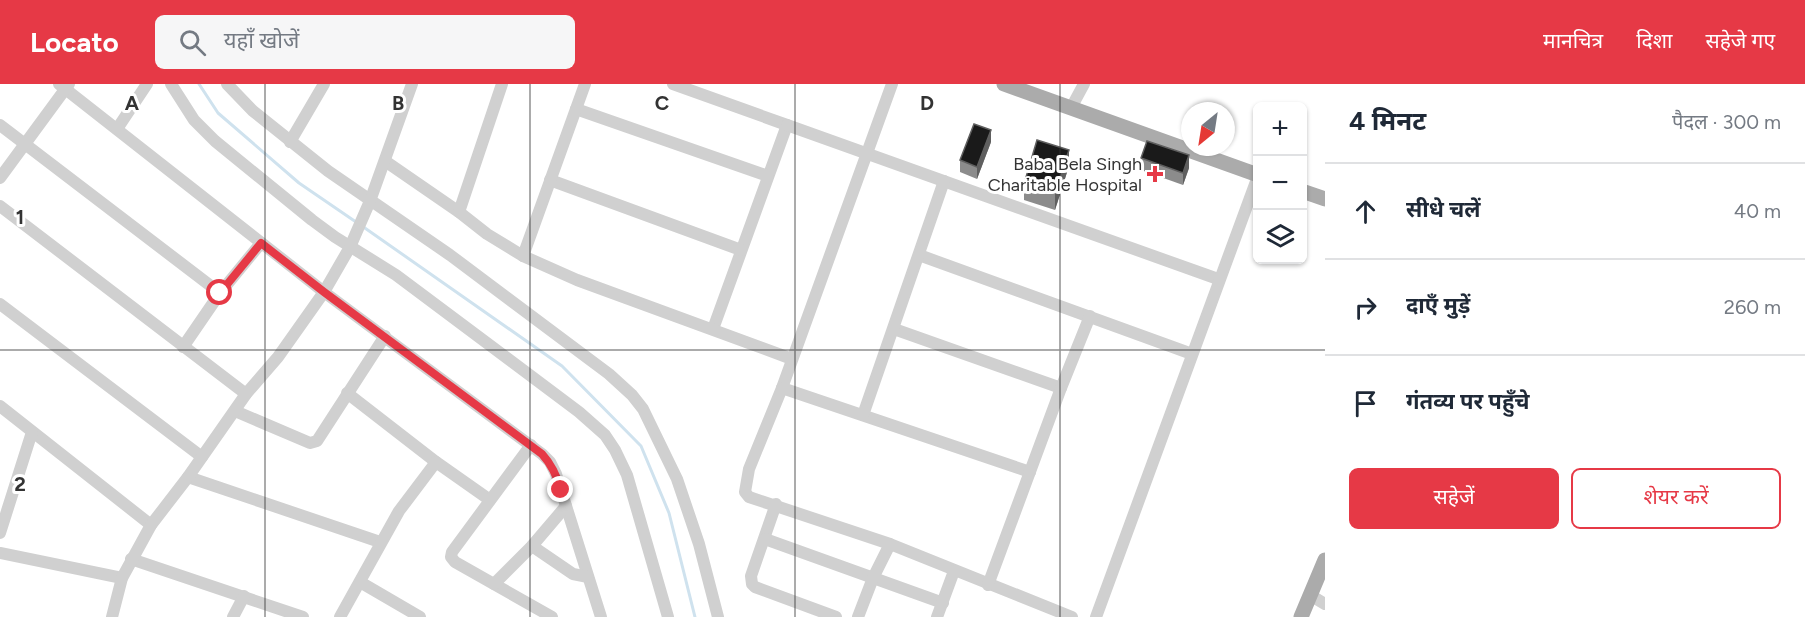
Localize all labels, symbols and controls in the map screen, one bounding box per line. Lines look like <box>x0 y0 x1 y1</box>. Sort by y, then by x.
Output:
search box <box>155 15 575 69</box>
text: Locato <box>30 25 119 59</box>
icon: search <box>176 26 209 59</box>
text: यहाँ खोजें <box>224 27 299 54</box>
text: मानचित्र <box>1543 28 1603 53</box>
text: दिशा <box>1636 28 1672 53</box>
text: सहेजे गए <box>1705 28 1775 53</box>
text: A <box>125 91 140 115</box>
text: B <box>392 91 404 115</box>
text: C <box>655 91 669 115</box>
text: D <box>920 91 934 115</box>
north arrow <box>1181 102 1235 156</box>
map controls <box>1253 102 1307 264</box>
button: + <box>1253 102 1307 156</box>
text: 4 मिनट <box>1349 105 1426 137</box>
text: पैदल · 300 m <box>1672 110 1781 134</box>
place label: Baba Bela Singh Charitable Hospital <box>988 153 1142 196</box>
button: − <box>1253 156 1307 210</box>
marker: Baba Bela Singh Charitable Hospital <box>1146 165 1164 183</box>
icon: ahead <box>1349 195 1382 228</box>
text: सीधे चलें <box>1406 196 1481 223</box>
text: 40 m <box>1734 199 1781 223</box>
text: 1 <box>16 205 24 229</box>
button: layers <box>1253 210 1307 264</box>
route start <box>206 279 232 305</box>
icon: right <box>1349 291 1382 324</box>
text: दाएँ मुड़ें <box>1406 292 1470 319</box>
text: 260 m <box>1724 295 1781 319</box>
icon: arrive <box>1349 387 1382 420</box>
text: गंतव्य पर पहुँचे <box>1406 388 1530 415</box>
button: सहेजें <box>1349 468 1559 529</box>
button: शेयर करें <box>1571 468 1781 529</box>
text: 2 <box>14 472 26 496</box>
route end <box>547 476 573 502</box>

